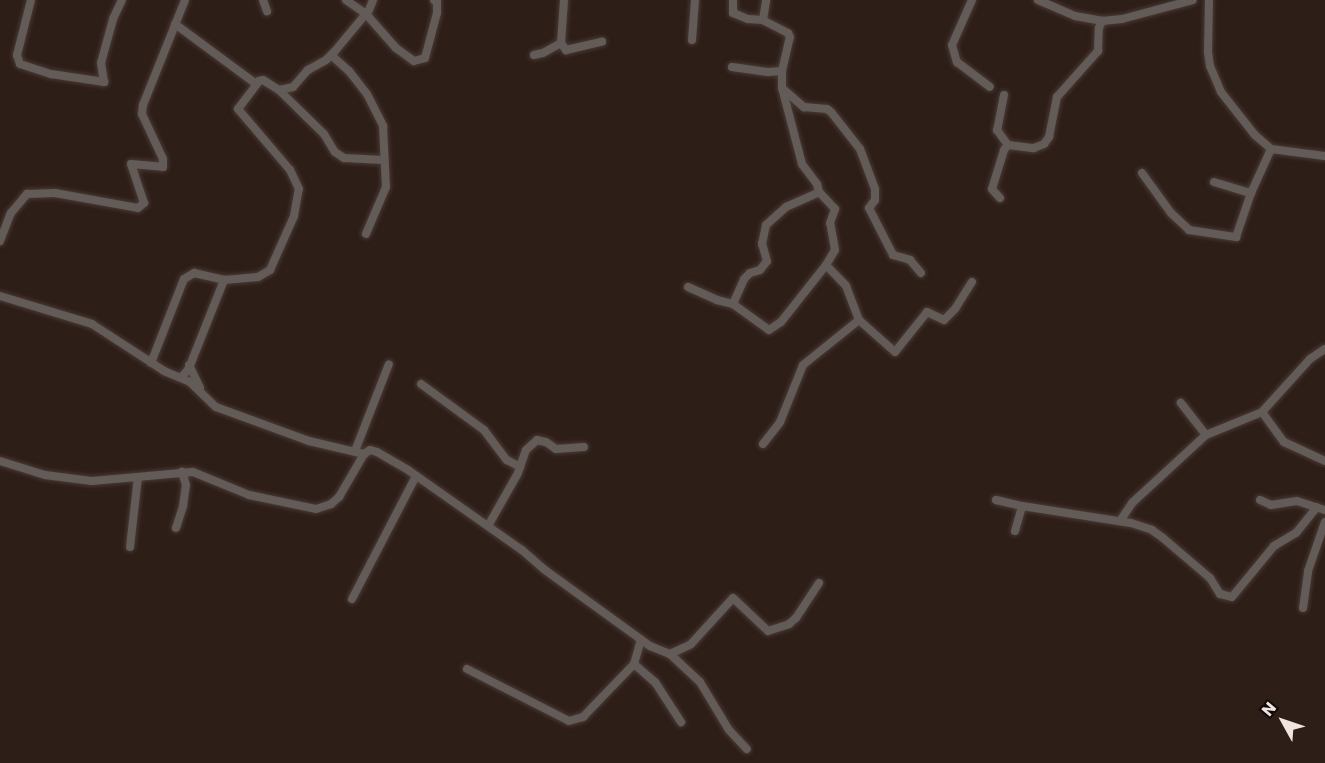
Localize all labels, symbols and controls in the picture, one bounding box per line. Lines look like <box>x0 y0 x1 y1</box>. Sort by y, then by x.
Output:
north arrow <box>1253 691 1313 751</box>
text: N <box>1256 697 1282 721</box>

